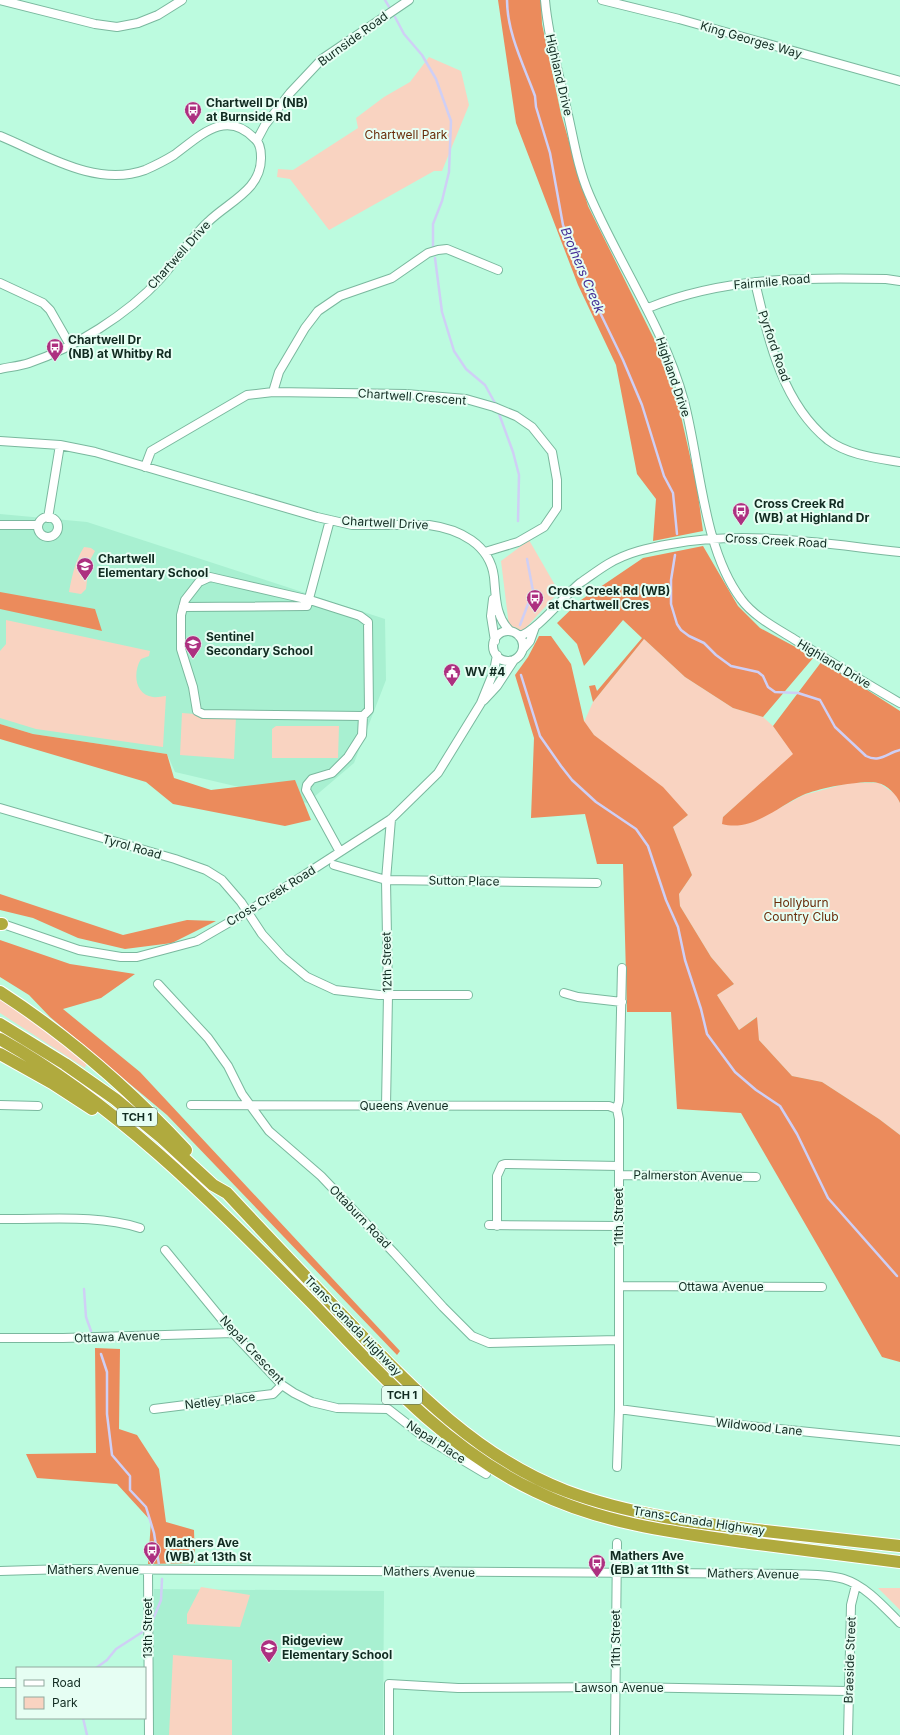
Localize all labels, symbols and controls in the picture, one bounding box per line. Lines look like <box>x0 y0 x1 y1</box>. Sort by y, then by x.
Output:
street label: Burnside Road <box>315 8 391 69</box>
street label: King Georges Way <box>699 18 804 61</box>
street label: Highland Drive <box>543 33 576 117</box>
place label: Chartwell Dr (NB) at Burnside Rd <box>206 95 308 124</box>
bus stop icon: Chartwell Dr (NB) at Burnside Rd <box>183 100 203 125</box>
park label: Chartwell Park <box>365 127 448 142</box>
street label: Chartwell Drive <box>144 217 213 292</box>
water label: Brothers Creek <box>558 224 609 316</box>
street label: Fairmile Road <box>733 271 811 292</box>
street label: Pyrford Road <box>755 308 794 383</box>
place label: Chartwell Dr (NB) at Whitby Rd <box>68 332 172 361</box>
street label: Highland Drive <box>653 335 694 419</box>
bus stop icon: Chartwell Dr (NB) at Whitby Rd <box>45 337 65 362</box>
street label: Chartwell Crescent <box>357 385 467 408</box>
place label: Cross Creek Rd (WB) at Highland Dr <box>754 496 870 525</box>
bus stop icon: Cross Creek Rd (WB) at Highland Dr <box>731 501 751 526</box>
street label: Chartwell Drive <box>341 513 429 532</box>
street label: Cross Creek Road <box>725 530 828 551</box>
place label: Chartwell Elementary School <box>98 551 208 580</box>
school or university icon: Chartwell Elementary School <box>75 556 95 581</box>
place label: Cross Creek Rd (WB) at Chartwell Cres <box>548 583 670 612</box>
bus stop icon: Cross Creek Rd (WB) at Chartwell Cres <box>525 588 545 613</box>
place label: Sentinel Secondary School <box>206 629 313 658</box>
school or university icon: Sentinel Secondary School <box>183 634 203 659</box>
street label: Highland Drive <box>795 636 874 692</box>
public building icon: WV #4 <box>442 662 462 687</box>
place label: WV #4 <box>465 664 505 679</box>
street label: Tyrol Road <box>101 831 163 862</box>
street label: Cross Creek Road <box>223 862 318 929</box>
street label: Sutton Place <box>428 872 500 889</box>
park label: Hollyburn Country Club <box>763 895 839 924</box>
street label: 12th Street <box>378 932 395 992</box>
street label: Queens Avenue <box>359 1098 449 1113</box>
road number: TCH 1 <box>117 1108 157 1126</box>
street label: Palmerston Avenue <box>633 1167 743 1184</box>
street label: Ottaburn Road <box>326 1182 394 1251</box>
street label: 11th Street <box>611 1188 626 1246</box>
street label: Trans-Canada Highway <box>302 1272 405 1379</box>
street label: Ottawa Avenue <box>678 1279 764 1294</box>
street label: Nepal Crescent <box>217 1312 288 1387</box>
street label: Ottawa Avenue <box>74 1328 160 1345</box>
road number: TCH 1 <box>382 1386 422 1404</box>
street label: Netley Place <box>184 1389 256 1412</box>
street label: Wildwood Lane <box>715 1414 803 1439</box>
street label: Nepal Place <box>404 1417 469 1466</box>
street label: Trans-Canada Highway <box>632 1503 766 1538</box>
place label: Mathers Ave (WB) at 13th St <box>165 1535 252 1564</box>
bus stop icon: Mathers Ave (WB) at 13th St <box>142 1540 162 1565</box>
place label: Mathers Ave (EB) at 11th St <box>610 1548 689 1577</box>
bus stop icon: Mathers Ave (EB) at 11th St <box>587 1553 607 1578</box>
street label: Mathers Avenue <box>47 1562 139 1577</box>
street label: Mathers Avenue <box>383 1563 475 1580</box>
street label: Mathers Avenue <box>707 1565 799 1582</box>
street label: 13th Street <box>140 1598 155 1658</box>
street label: 11th Street <box>608 1610 623 1668</box>
street label: Braeside Street <box>840 1616 859 1704</box>
place label: Ridgeview Elementary School <box>282 1633 392 1662</box>
school or university icon: Ridgeview Elementary School <box>259 1638 279 1663</box>
legend <box>16 1667 146 1719</box>
text: Road <box>52 1675 81 1690</box>
street label: Lawson Avenue <box>574 1680 664 1695</box>
text: Park <box>52 1695 78 1710</box>

